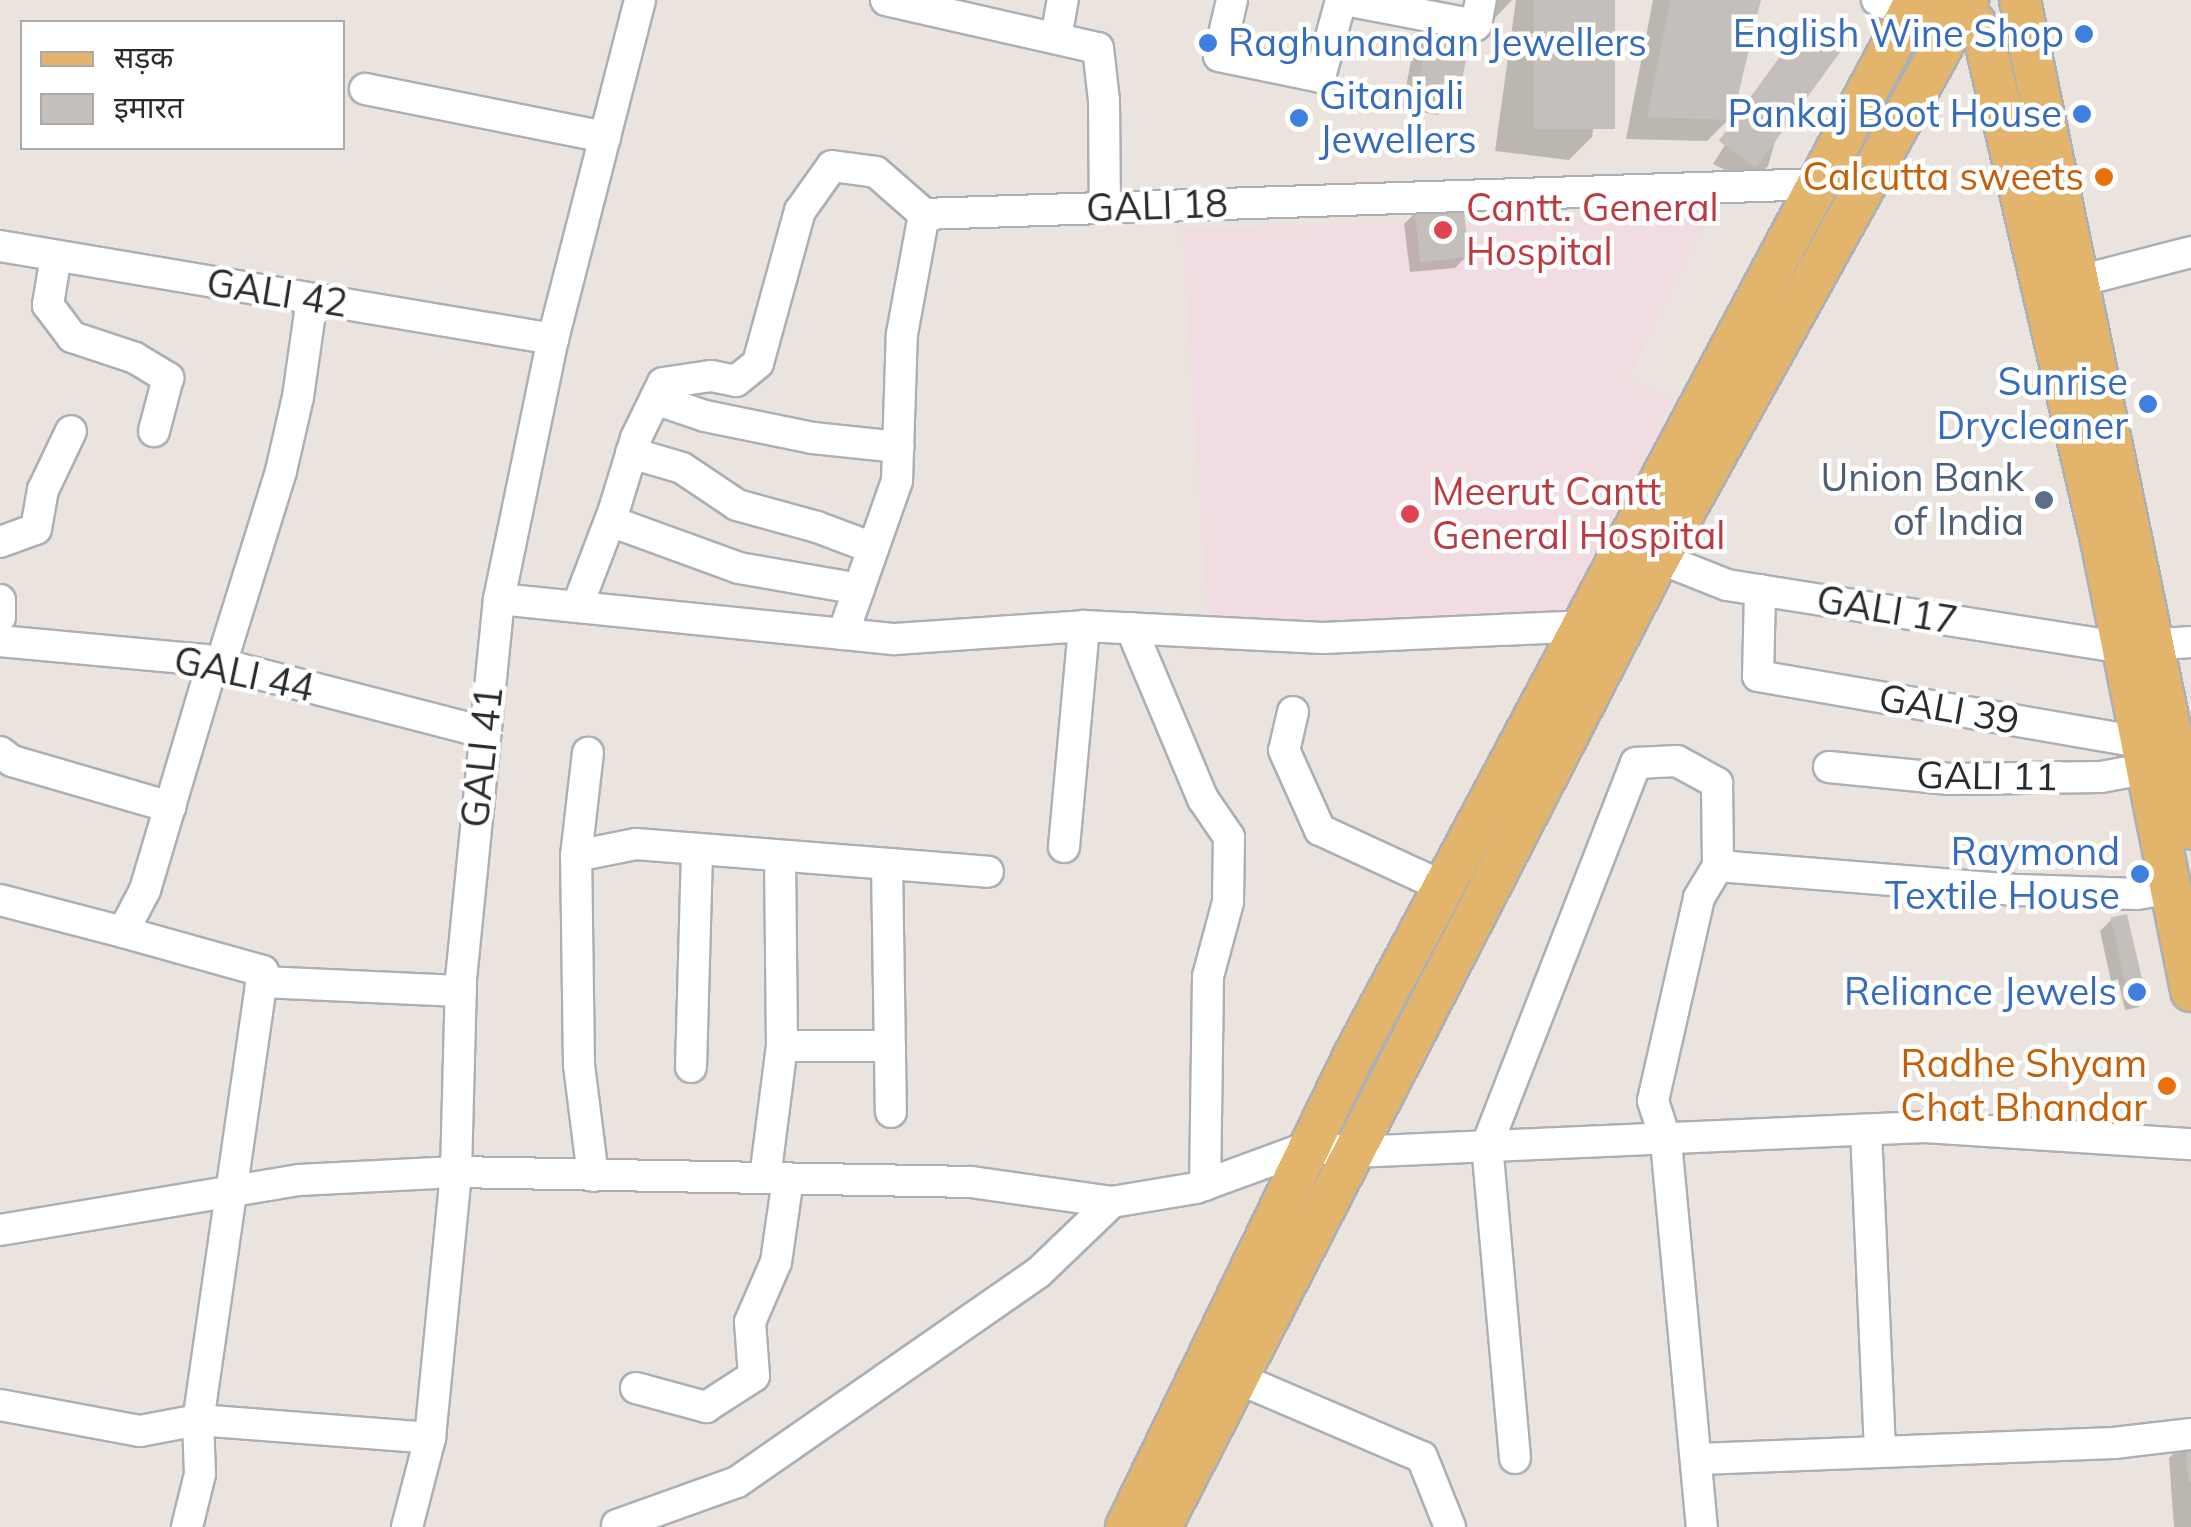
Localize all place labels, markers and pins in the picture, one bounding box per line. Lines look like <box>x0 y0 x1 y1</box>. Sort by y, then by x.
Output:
place label: English Wine Shop <box>1733 11 2064 57</box>
place label: Raghunandan Jewellers <box>1228 20 1647 66</box>
marker: English Wine Shop <box>2073 23 2095 45</box>
marker: Raghunandan Jewellers <box>1197 32 1219 54</box>
place label: Gitanjali Jewellers <box>1319 73 1477 162</box>
place label: Pankaj Boot House <box>1727 91 2062 137</box>
marker: Pankaj Boot House <box>2071 103 2093 125</box>
marker: Gitanjali Jewellers <box>1288 107 1310 129</box>
place label: Calcutta sweets <box>1803 154 2084 200</box>
marker: Calcutta sweets <box>2093 166 2115 188</box>
place label: Cantt. General Hospital <box>1466 185 1718 274</box>
marker: Cantt. General Hospital <box>1430 217 1456 243</box>
place label: Sunrise Drycleaner <box>1937 359 2128 448</box>
marker: Sunrise Drycleaner <box>2137 393 2159 415</box>
place label: Union Bank of India <box>1821 455 2024 544</box>
place label: Meerut Cantt General Hospital <box>1432 469 1725 558</box>
marker: Union Bank of India <box>2033 489 2055 511</box>
marker: Meerut Cantt General Hospital <box>1397 501 1423 527</box>
place label: Raymond Textile House <box>1885 829 2120 918</box>
marker: Raymond Textile House <box>2129 863 2151 885</box>
place label: Reliance Jewels <box>1844 969 2117 1015</box>
marker: Reliance Jewels <box>2126 981 2148 1003</box>
place label: Radhe Shyam Chat Bhandar <box>1900 1041 2147 1130</box>
marker: Radhe Shyam Chat Bhandar <box>2156 1075 2178 1097</box>

